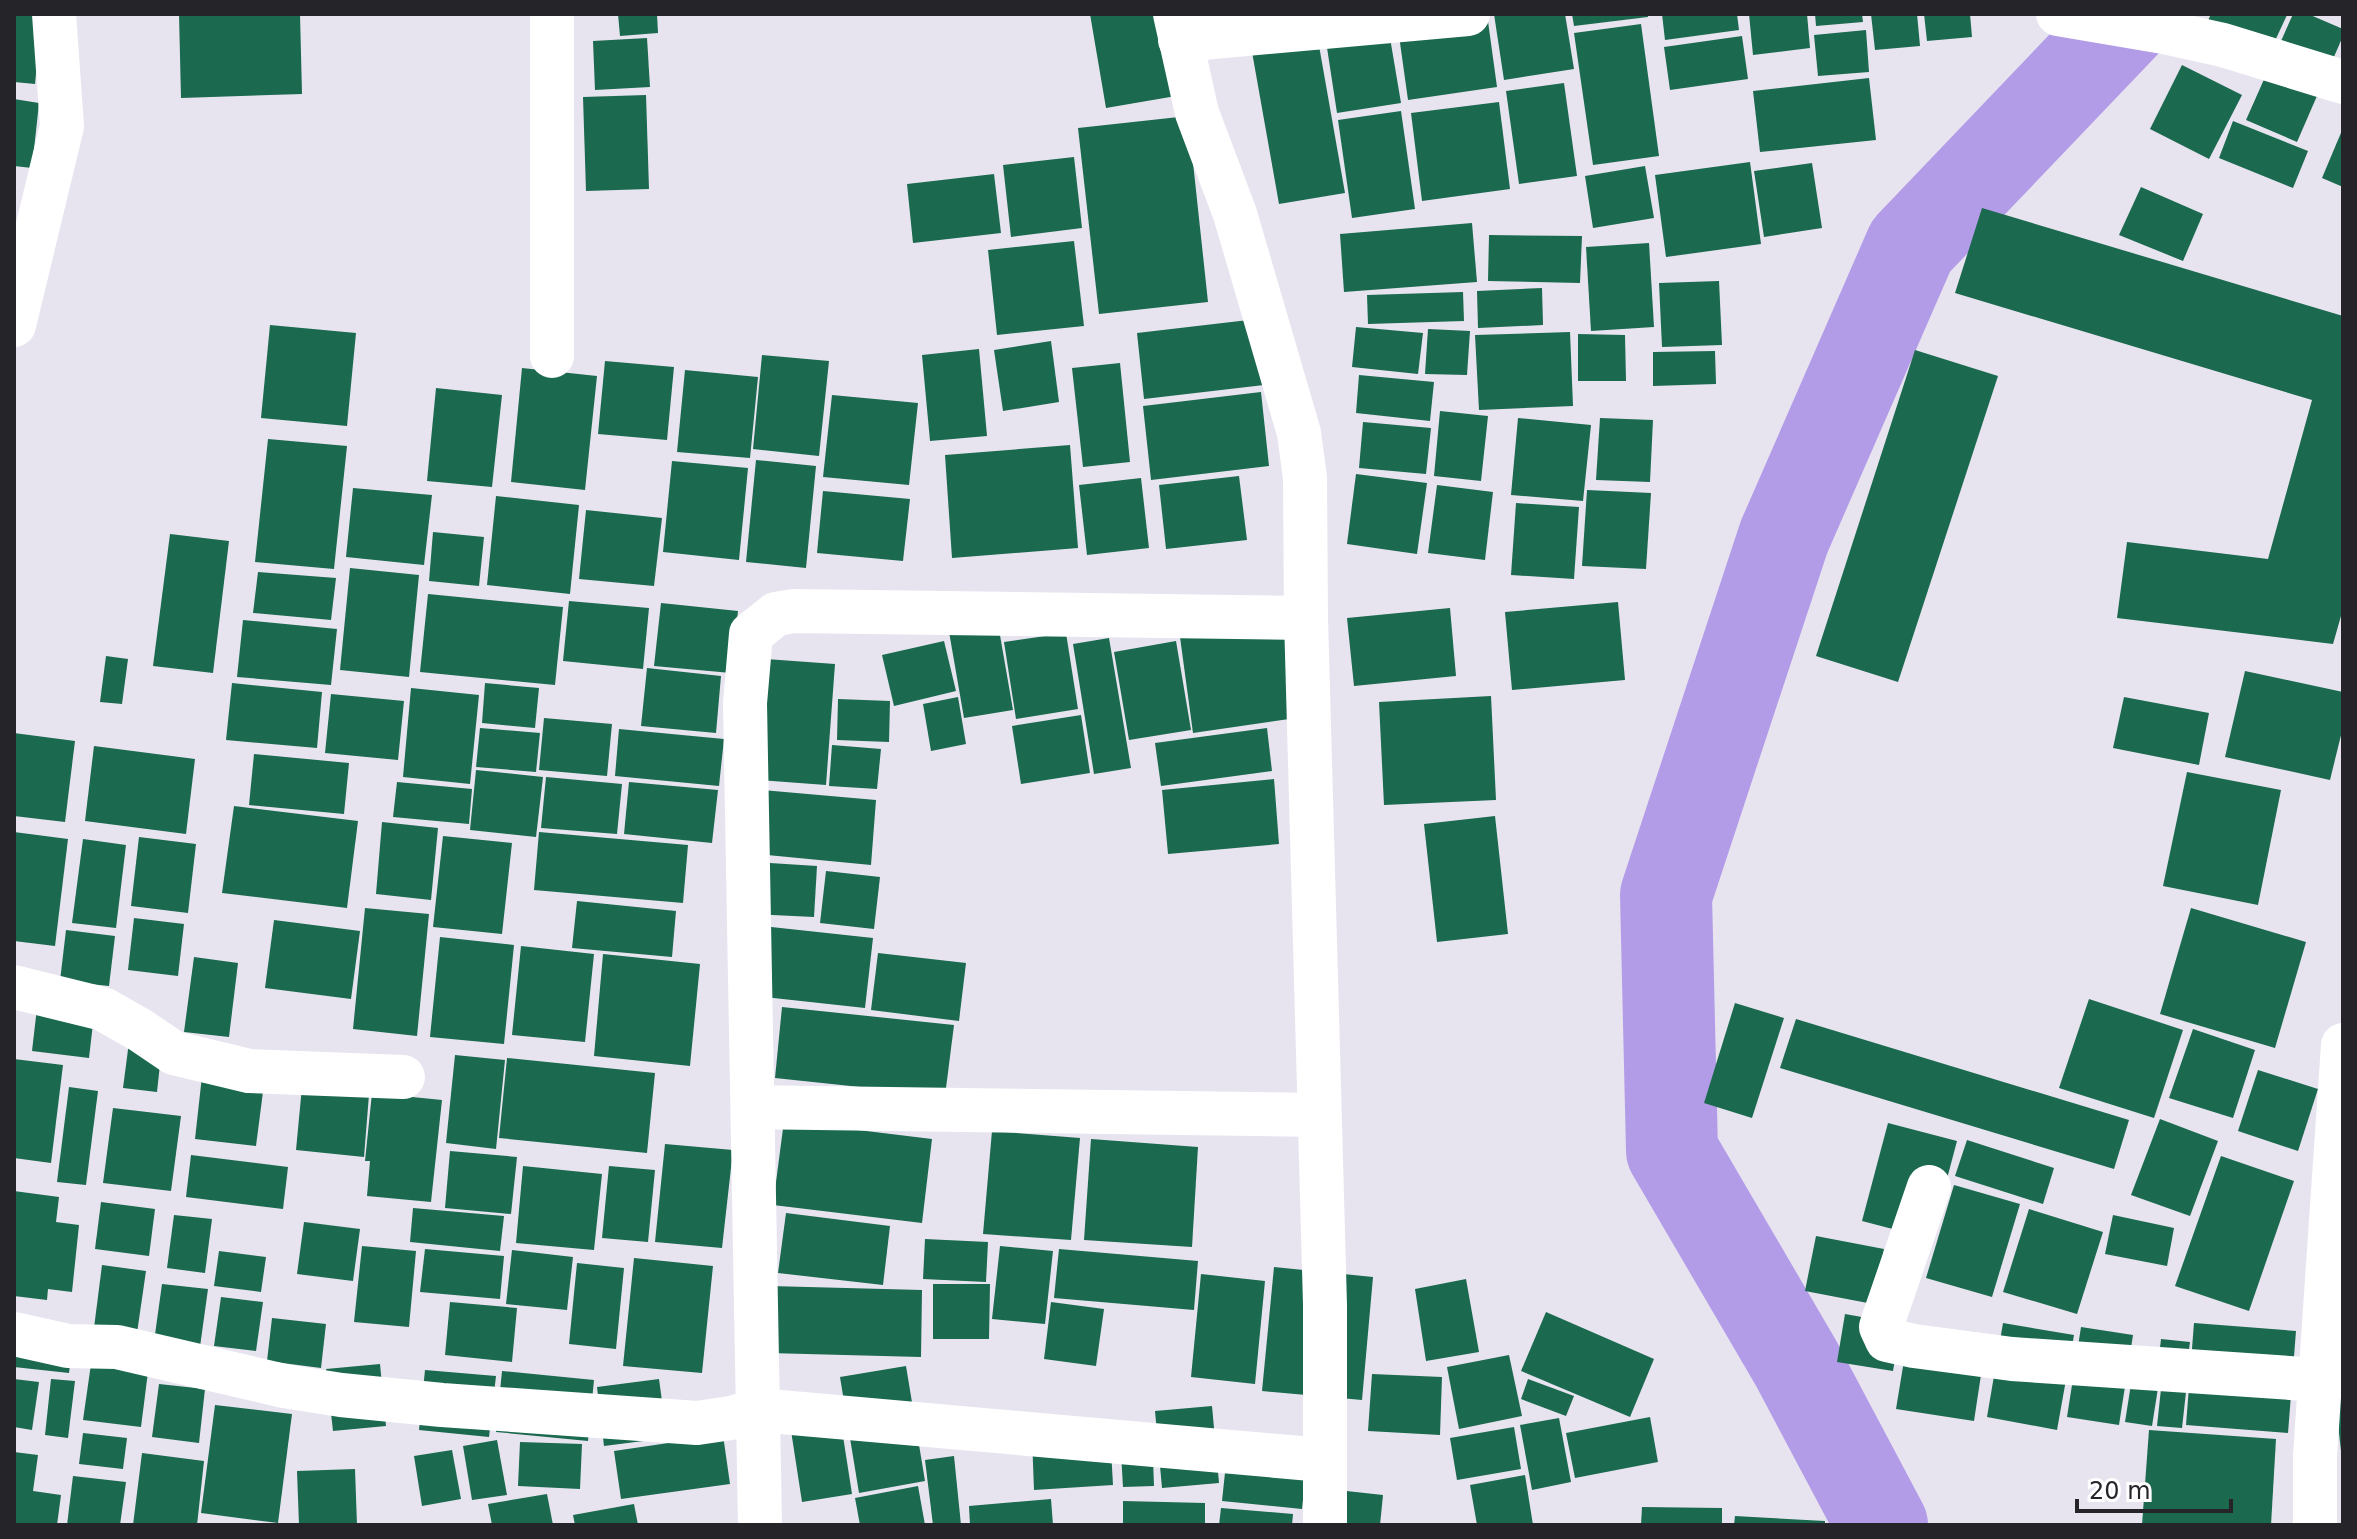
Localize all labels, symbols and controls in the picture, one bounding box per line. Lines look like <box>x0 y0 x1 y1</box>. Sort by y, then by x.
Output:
scale bar <box>2077 1463 2231 1513</box>
text: 20 m <box>2089 1477 2151 1505</box>

